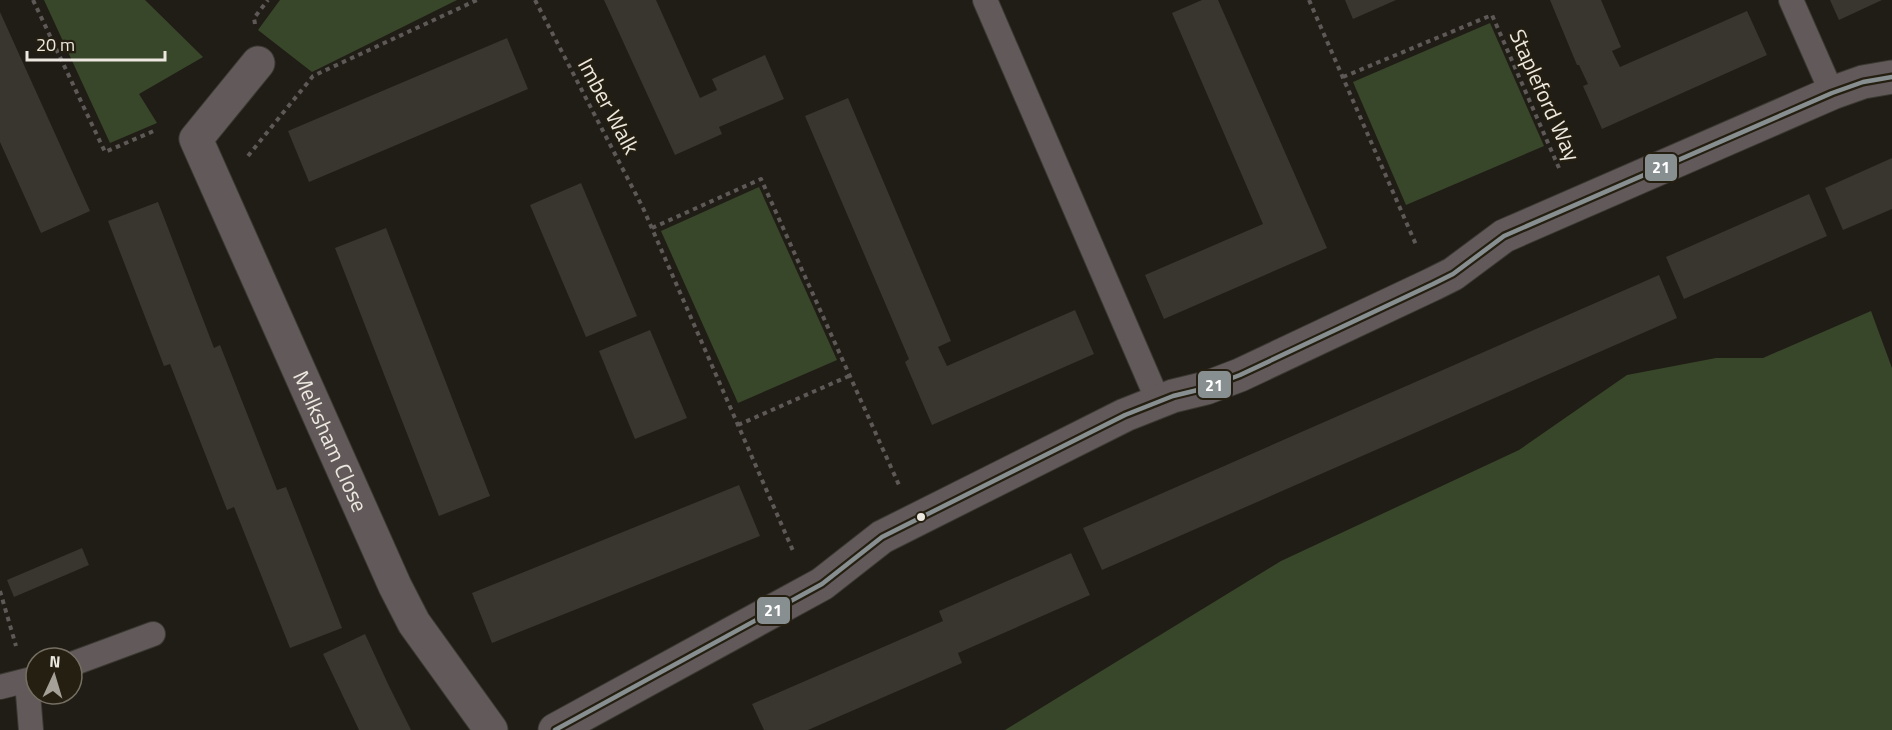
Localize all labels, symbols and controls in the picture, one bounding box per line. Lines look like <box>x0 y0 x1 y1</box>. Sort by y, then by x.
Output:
street label: Stapleford Way <box>1501 23 1589 167</box>
scale bar <box>27 24 165 62</box>
text: 20 m <box>36 31 75 58</box>
street label: Imber Walk <box>569 52 649 161</box>
line badge: 21 <box>1644 153 1678 182</box>
text: 21 <box>1652 155 1670 179</box>
street label: Melksham Close <box>284 365 377 517</box>
line badge: 21 <box>1197 370 1232 399</box>
text: 21 <box>1205 373 1223 397</box>
unlabelled marker <box>915 511 927 523</box>
line badge: 21 <box>756 596 791 625</box>
text: 21 <box>764 598 782 622</box>
north arrow <box>24 646 84 706</box>
text: N <box>49 649 61 673</box>

